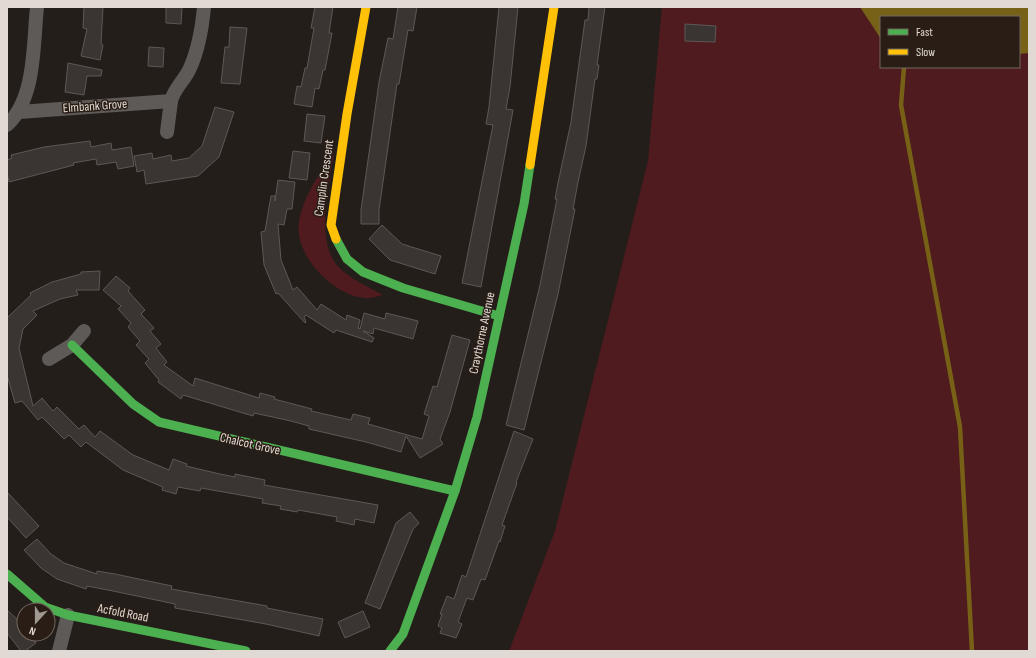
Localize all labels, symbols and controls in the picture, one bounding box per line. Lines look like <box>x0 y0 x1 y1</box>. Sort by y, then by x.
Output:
legend <box>880 16 1020 68</box>
text: Fast <box>916 25 933 40</box>
text: Slow <box>916 45 935 60</box>
street label: Elmbank Grove <box>62 96 128 116</box>
street label: Camplin Crescent <box>311 139 337 217</box>
street label: Craythorne Avenue <box>466 291 498 375</box>
street label: Chalcot Grove <box>218 429 282 459</box>
street label: Acfold Road <box>95 600 150 626</box>
north arrow <box>16 602 56 642</box>
text: N <box>27 624 38 638</box>

